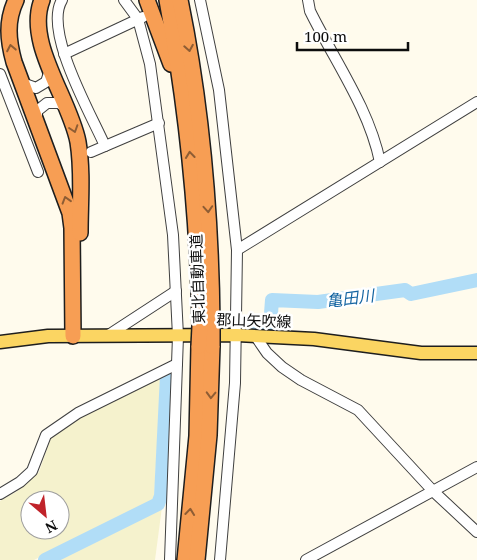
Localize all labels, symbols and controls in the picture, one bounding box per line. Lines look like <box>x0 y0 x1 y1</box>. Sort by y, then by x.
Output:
scale bar <box>297 20 408 52</box>
text: 100 m <box>304 26 347 46</box>
one-way arrow <box>6 43 16 52</box>
one-way arrow <box>183 44 193 52</box>
one-way arrow <box>68 125 78 133</box>
one-way arrow <box>185 151 196 159</box>
one-way arrow <box>61 197 71 205</box>
one-way arrow <box>202 206 213 214</box>
street label: 東北自動車道 <box>185 234 209 324</box>
water label: 亀田川 <box>325 284 377 312</box>
street label: 郡山矢吹線 <box>216 309 292 331</box>
one-way arrow <box>206 392 216 399</box>
north arrow <box>20 490 70 540</box>
one-way arrow <box>184 507 195 515</box>
text: N <box>42 516 61 538</box>

